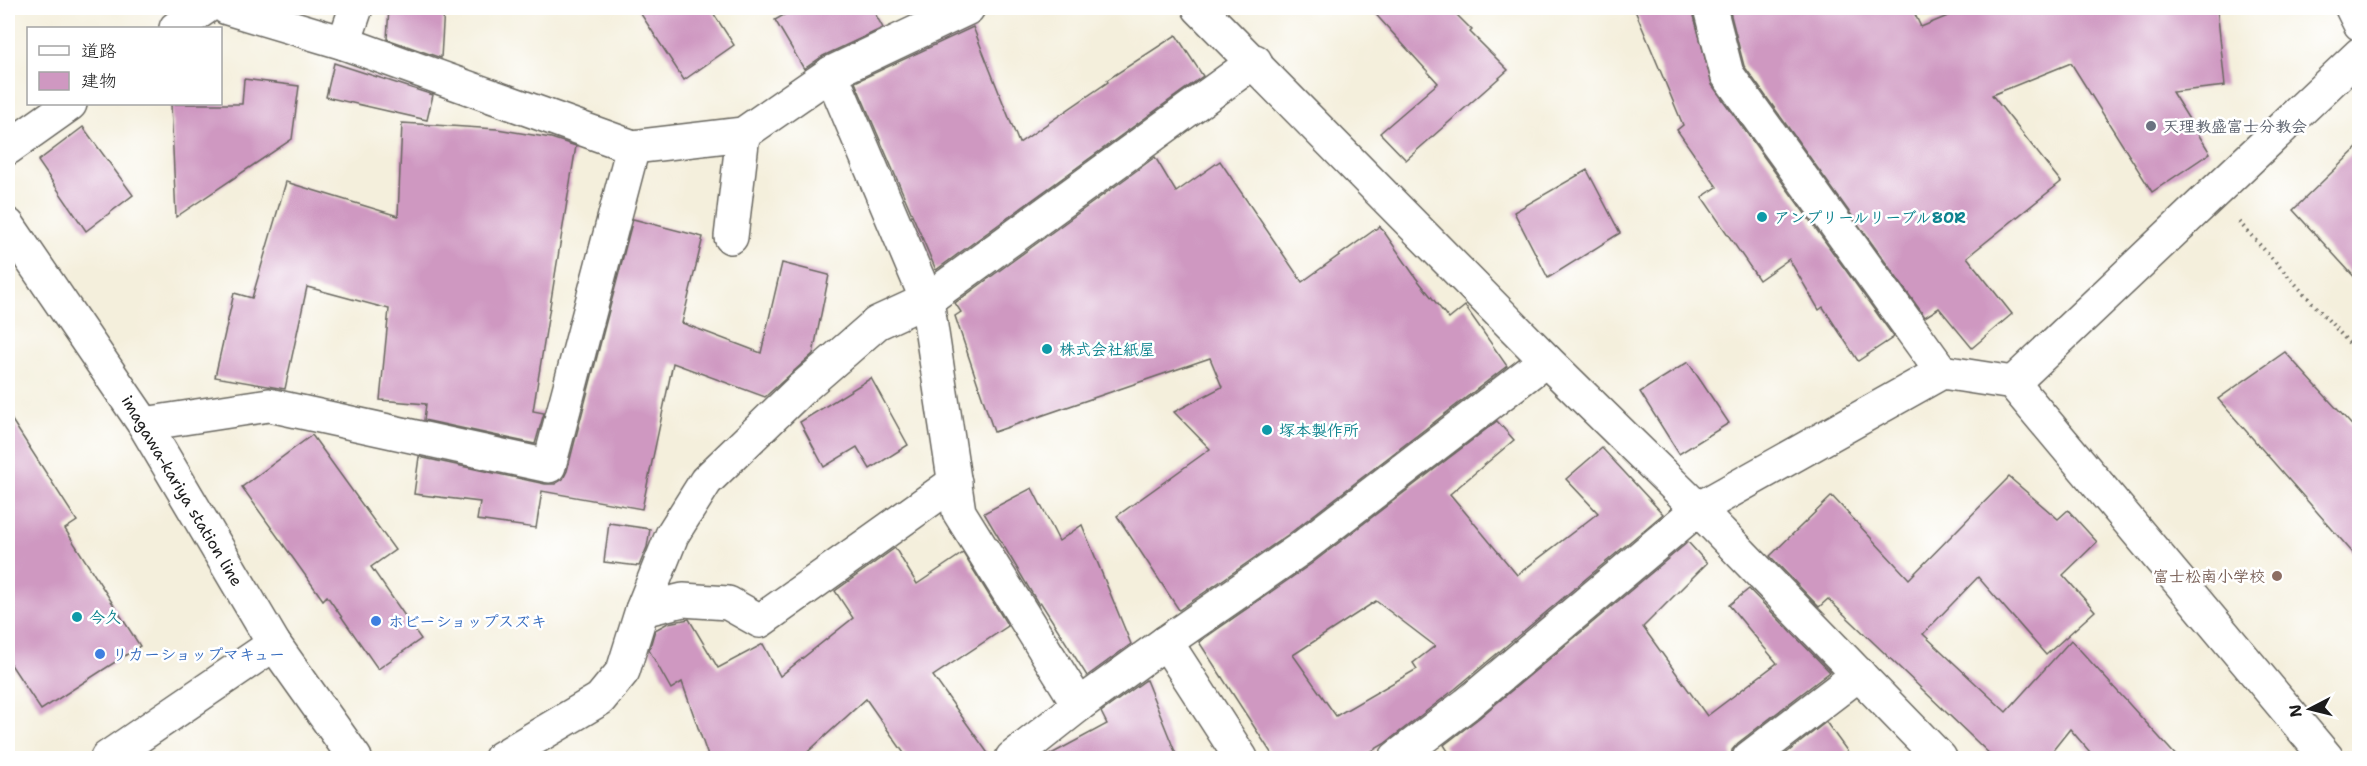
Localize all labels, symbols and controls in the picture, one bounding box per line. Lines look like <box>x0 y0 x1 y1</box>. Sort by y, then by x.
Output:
legend <box>27 27 222 105</box>
text: 道路 <box>81 39 117 63</box>
text: 建物 <box>81 69 117 93</box>
place label: 天理教盛富士分教会 <box>2163 116 2307 137</box>
marker: 天理教盛富士分教会 <box>2144 119 2158 133</box>
place label: アンプリールリーブル80R <box>1774 207 1966 228</box>
marker: アンプリールリーブル80R <box>1755 210 1769 224</box>
place label: 株式会社紙屋 <box>1059 339 1155 360</box>
marker: 株式会社紙屋 <box>1040 342 1054 356</box>
street label: imagawa-kariya station line <box>117 392 247 590</box>
place label: 塚本製作所 <box>1279 420 1359 441</box>
marker: 塚本製作所 <box>1260 423 1274 437</box>
place label: 富士松南小学校 <box>2153 566 2265 587</box>
marker: 富士松南小学校 <box>2270 569 2284 583</box>
place label: 今久 <box>89 607 121 628</box>
marker: 今久 <box>70 610 84 624</box>
place label: ホビーショップスズキ <box>388 611 547 632</box>
marker: ホビーショップスズキ <box>369 614 383 628</box>
place label: リカーショップマキュー <box>112 644 285 665</box>
marker: リカーショップマキュー <box>93 647 107 661</box>
north arrow <box>2280 679 2340 739</box>
text: N <box>2284 703 2307 718</box>

